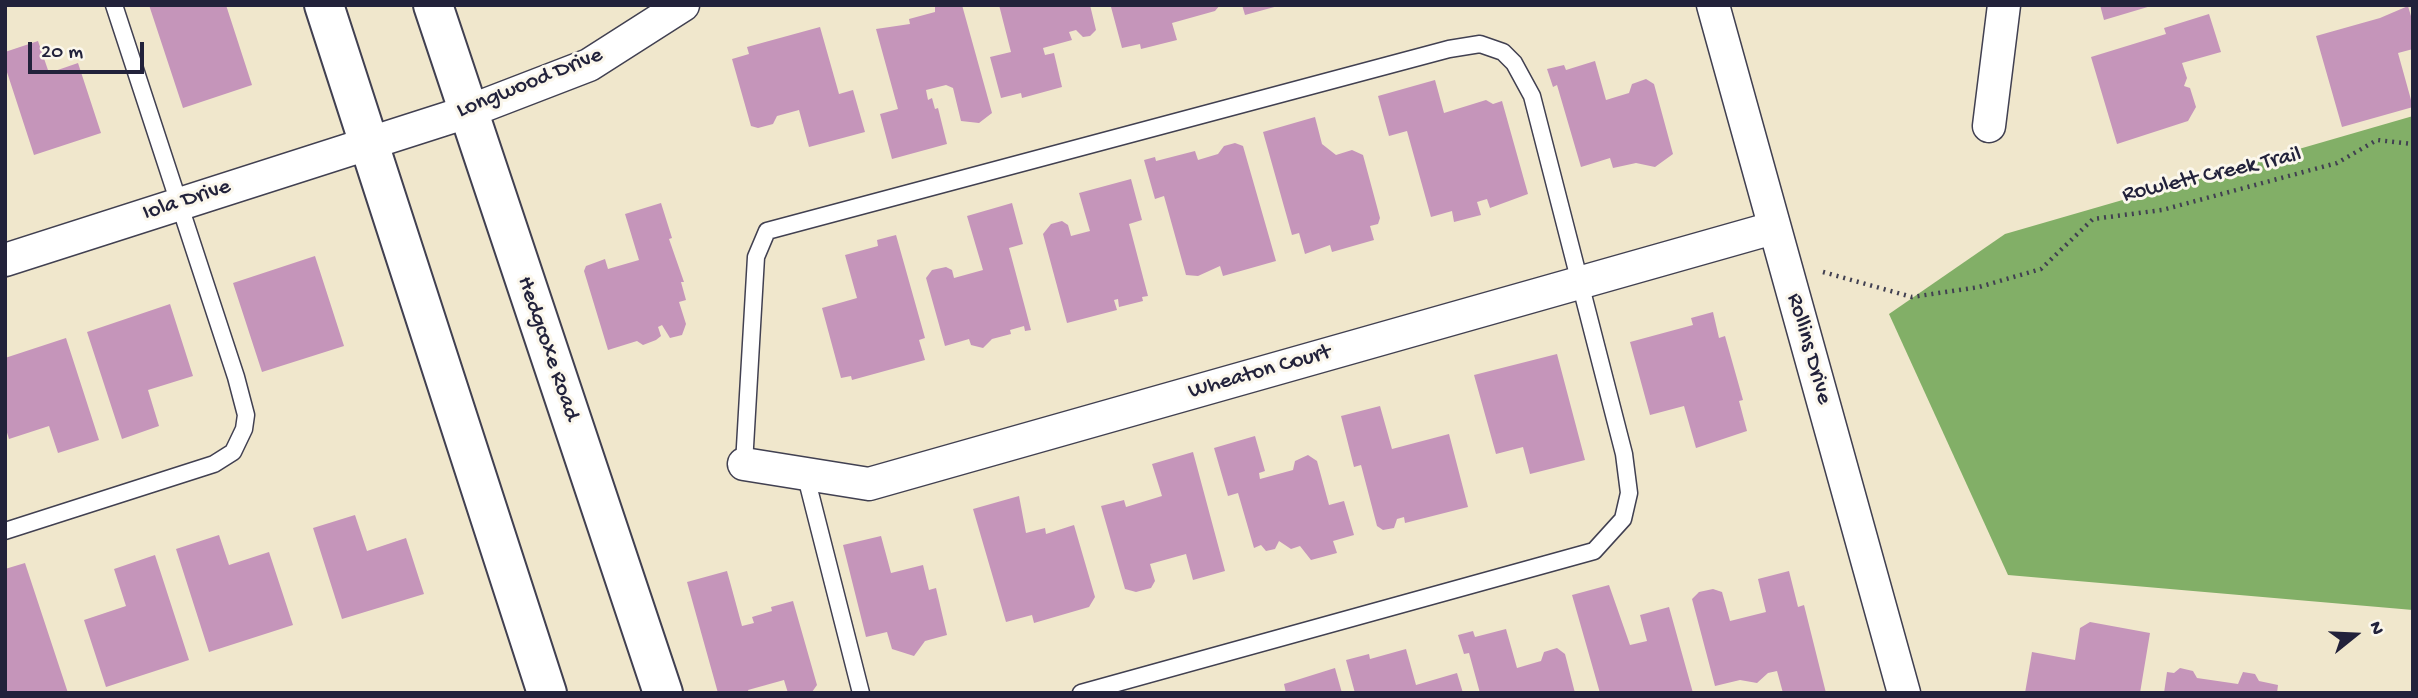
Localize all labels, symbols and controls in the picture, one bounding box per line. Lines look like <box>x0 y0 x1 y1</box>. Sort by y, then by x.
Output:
scale bar <box>32 28 147 72</box>
text: 20 m <box>41 41 83 66</box>
street label: Longwood Drive <box>453 42 607 126</box>
street label: Rowlett Creek Trail <box>2120 142 2304 210</box>
street label: Iola Drive <box>140 174 234 228</box>
street label: Hedgcoxe Road <box>509 273 585 425</box>
street label: Rollins Drive <box>1779 290 1837 408</box>
street label: Wheaton Court <box>1186 339 1334 407</box>
north arrow <box>2320 600 2390 670</box>
text: N <box>2363 619 2388 638</box>

